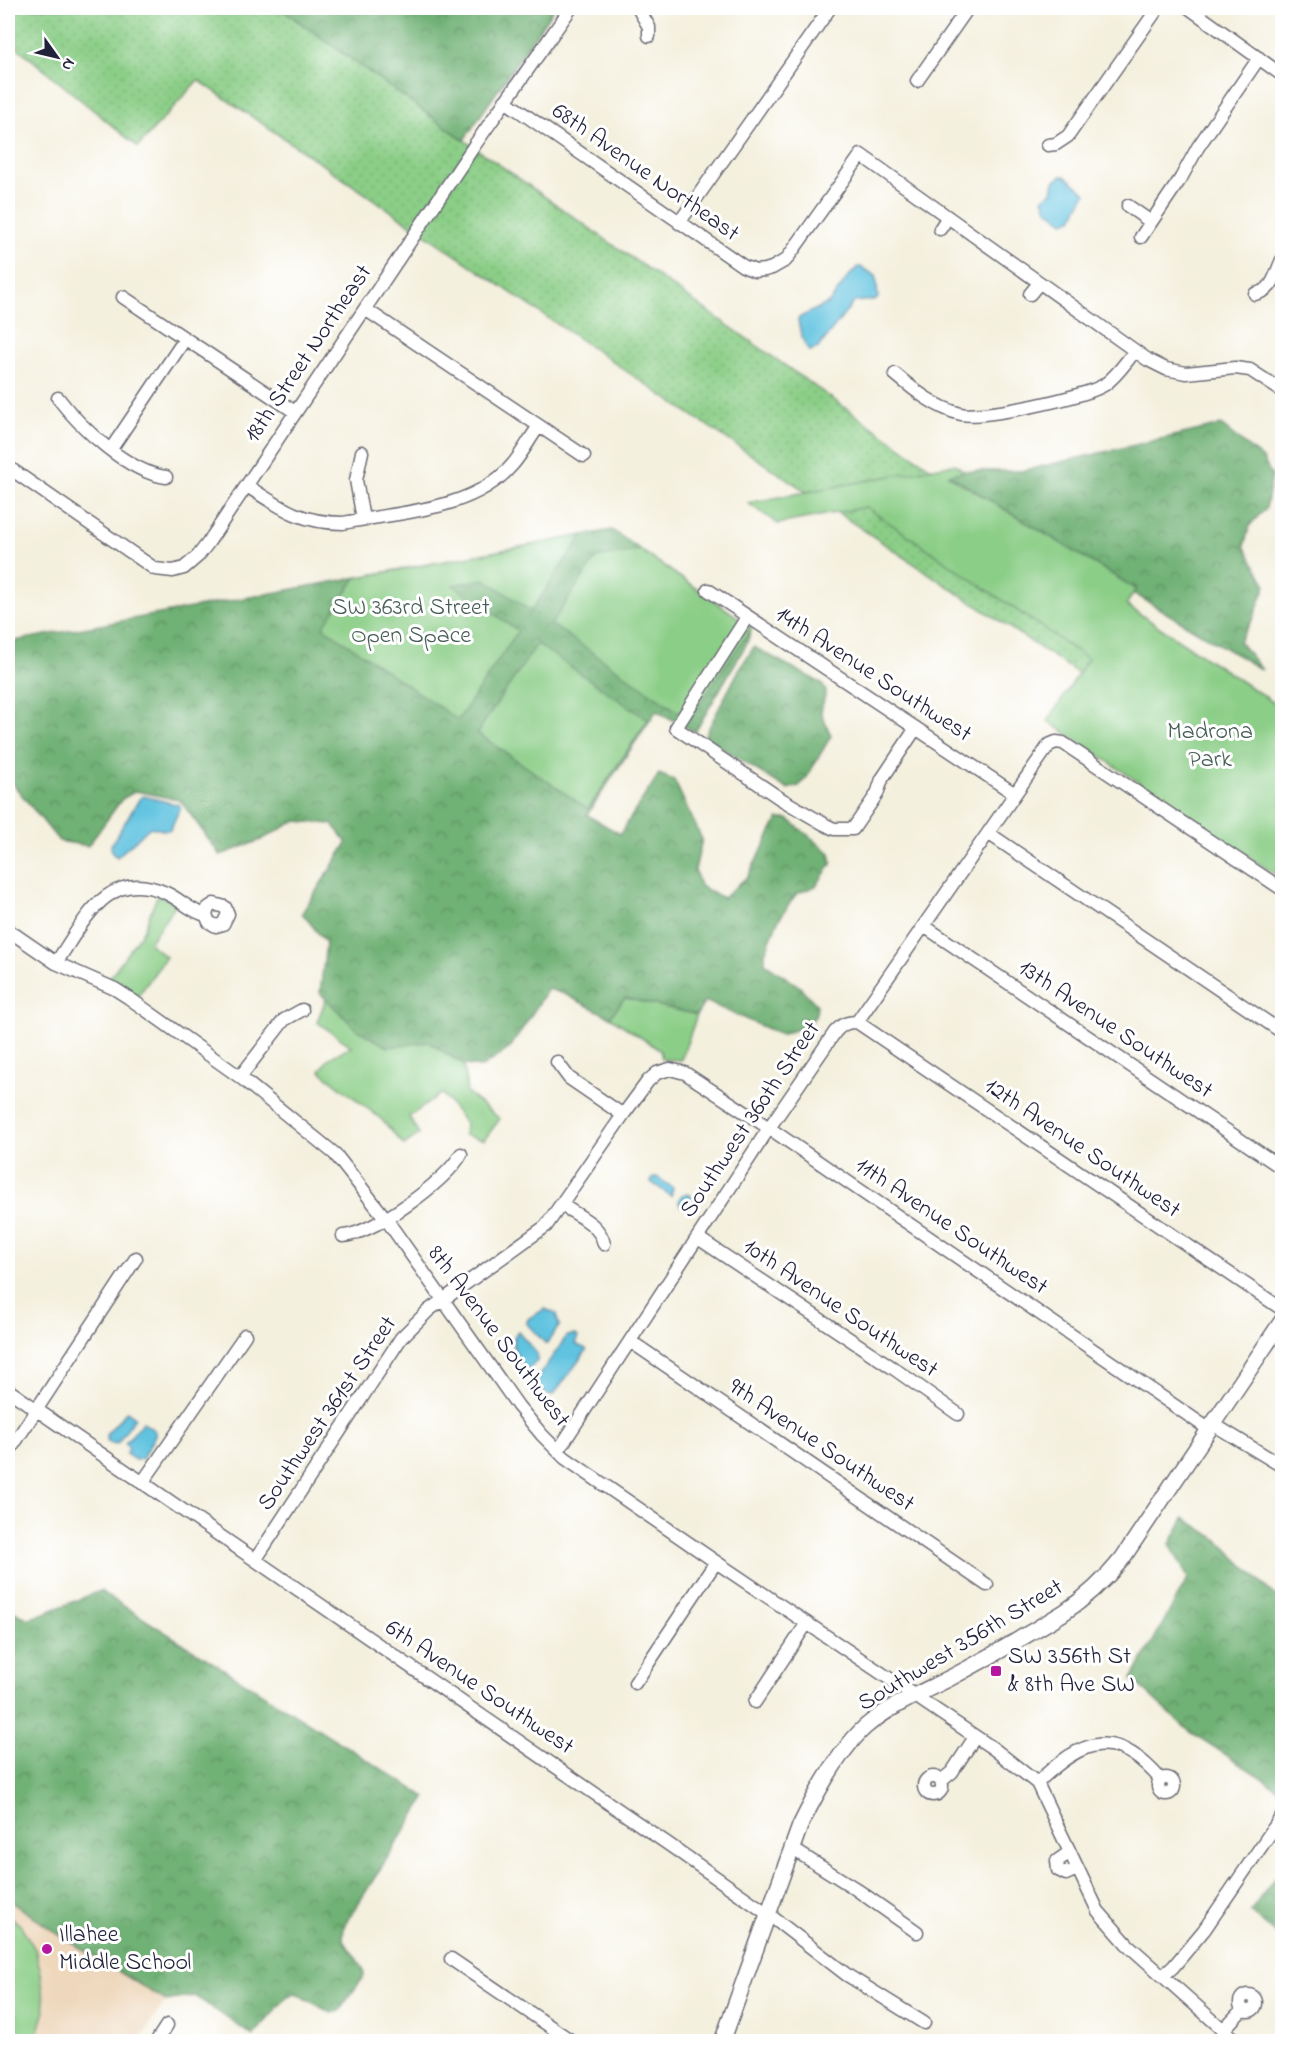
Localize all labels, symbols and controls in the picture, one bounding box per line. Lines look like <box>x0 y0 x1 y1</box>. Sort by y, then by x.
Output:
north arrow <box>27 27 87 87</box>
text: N <box>55 53 81 76</box>
street label: 68th Avenue Northeast <box>544 95 746 251</box>
street label: 18th Street Northeast <box>236 258 382 450</box>
park label: SW 363rd Street Open Space <box>332 591 490 654</box>
street label: 14th Avenue Southwest <box>768 598 978 752</box>
park label: Madrona Park <box>1167 715 1253 778</box>
street label: 13th Avenue Southwest <box>1010 952 1220 1108</box>
street label: Southwest 360th Street <box>672 1015 830 1225</box>
street label: 12th Avenue Southwest <box>977 1070 1187 1228</box>
street label: 11th Avenue Southwest <box>847 1149 1055 1305</box>
street label: 10th Avenue Southwest <box>735 1230 945 1388</box>
street label: 8th Avenue Southwest <box>418 1239 578 1435</box>
street label: Southwest 361st Street <box>250 1309 406 1519</box>
street label: 9th Avenue Southwest <box>721 1370 921 1522</box>
street label: Southwest 356th Street <box>852 1571 1070 1721</box>
street label: 6th Avenue Southwest <box>377 1612 581 1764</box>
place label: SW 356th St & 8th Ave SW <box>1008 1640 1135 1703</box>
marker: SW 356th St & 8th Ave SW <box>989 1664 1003 1678</box>
place label: Illahee Middle School <box>59 1918 191 1981</box>
marker: Illahee Middle School <box>40 1942 54 1956</box>

